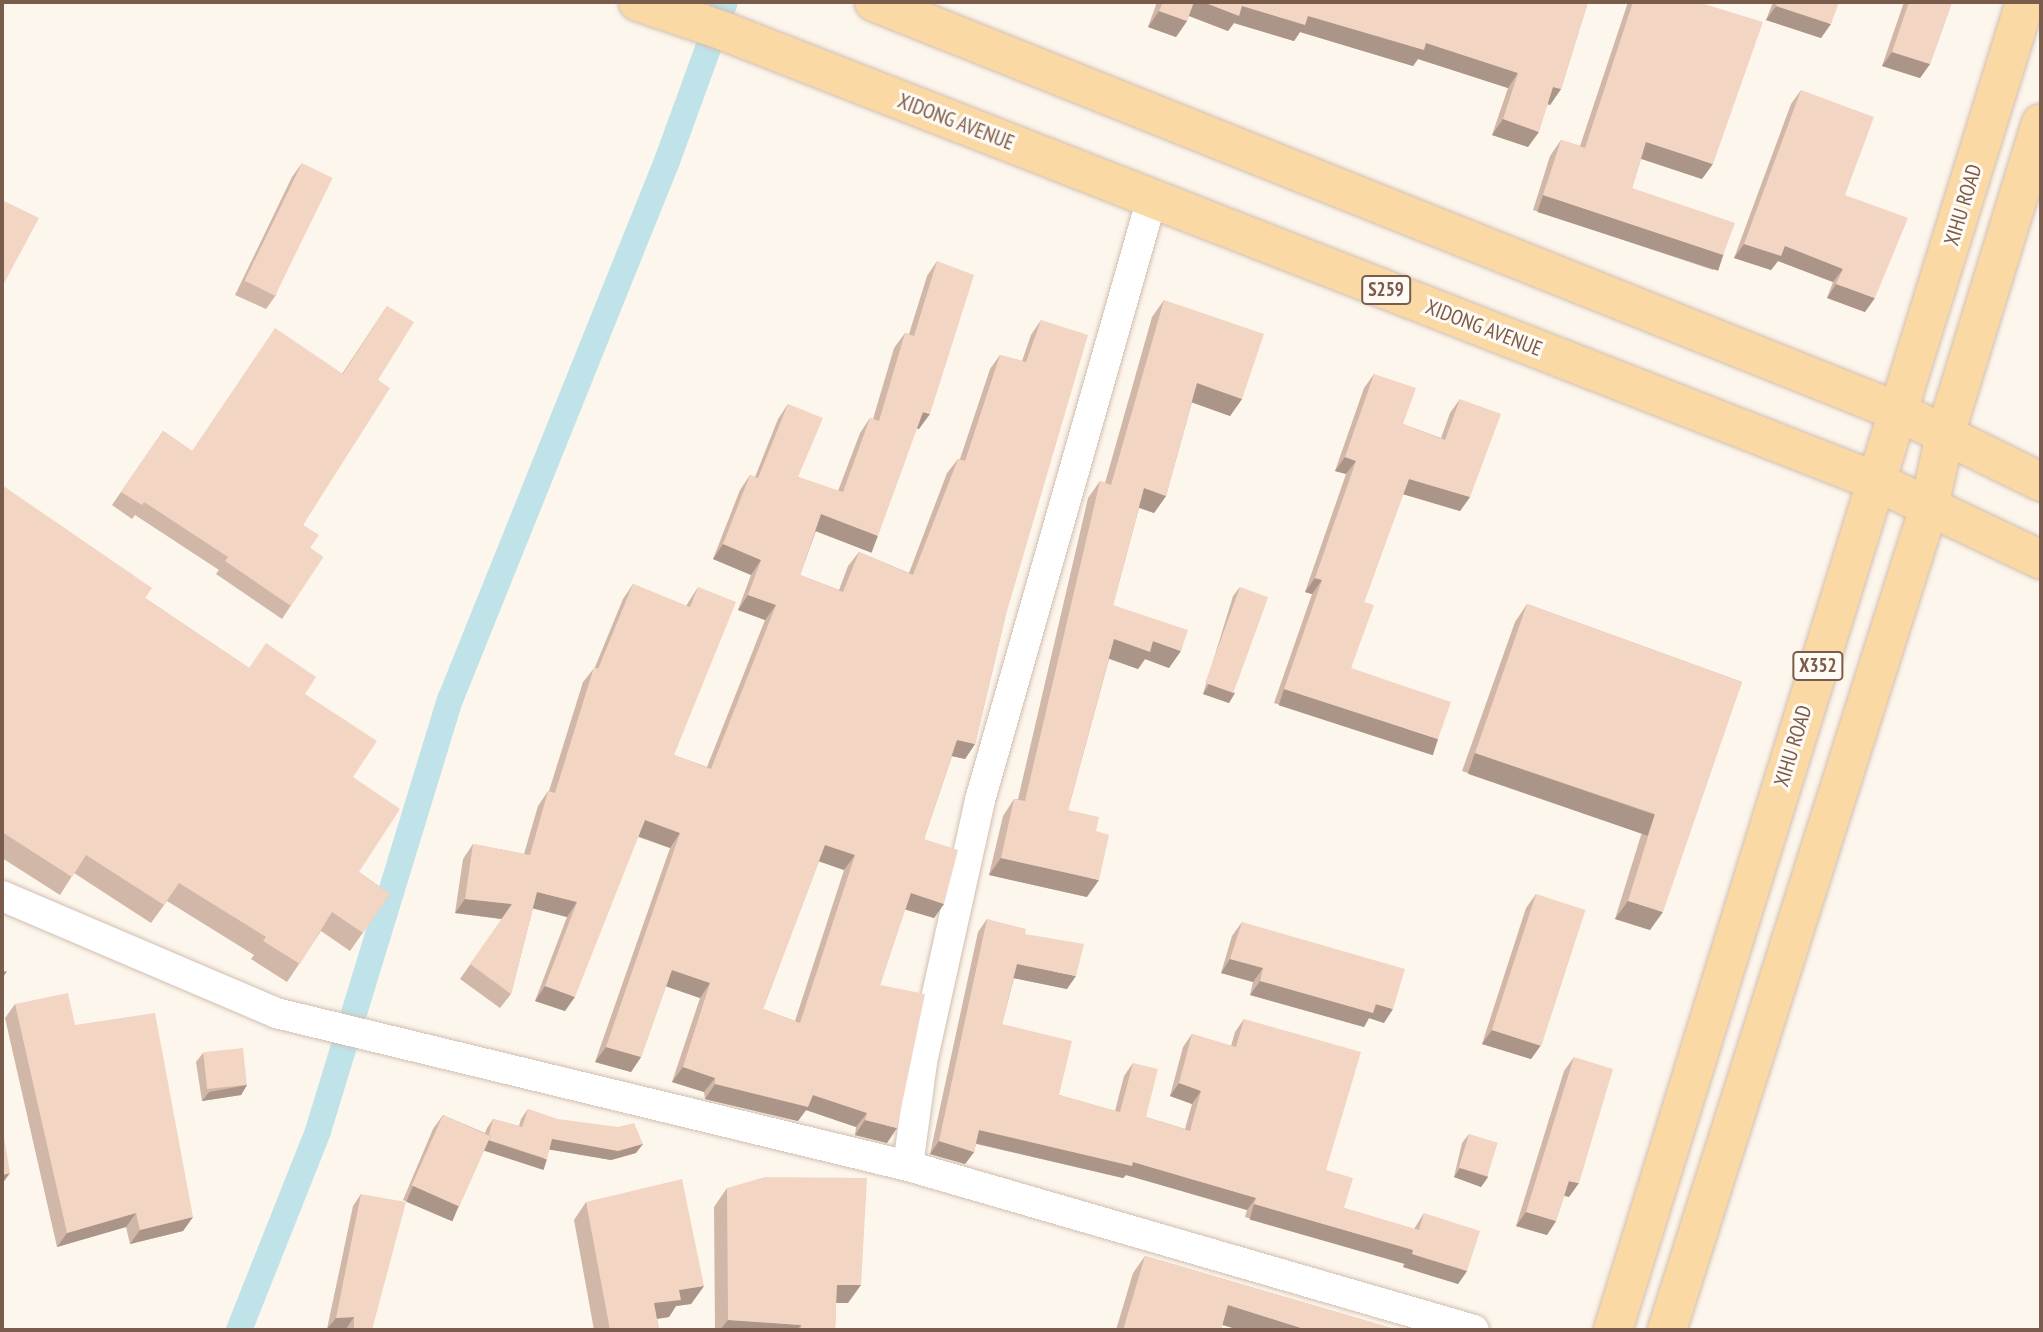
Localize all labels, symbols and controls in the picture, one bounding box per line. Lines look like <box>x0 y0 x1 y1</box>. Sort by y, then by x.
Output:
street label: XIDONG AVENUE <box>894 88 1018 156</box>
street label: XIHU ROAD <box>1939 161 1987 249</box>
road number: S259 <box>1360 274 1412 306</box>
street label: XIDONG AVENUE <box>1422 294 1546 362</box>
road number: X352 <box>1792 650 1844 681</box>
street label: XIHU ROAD <box>1769 702 1817 790</box>

